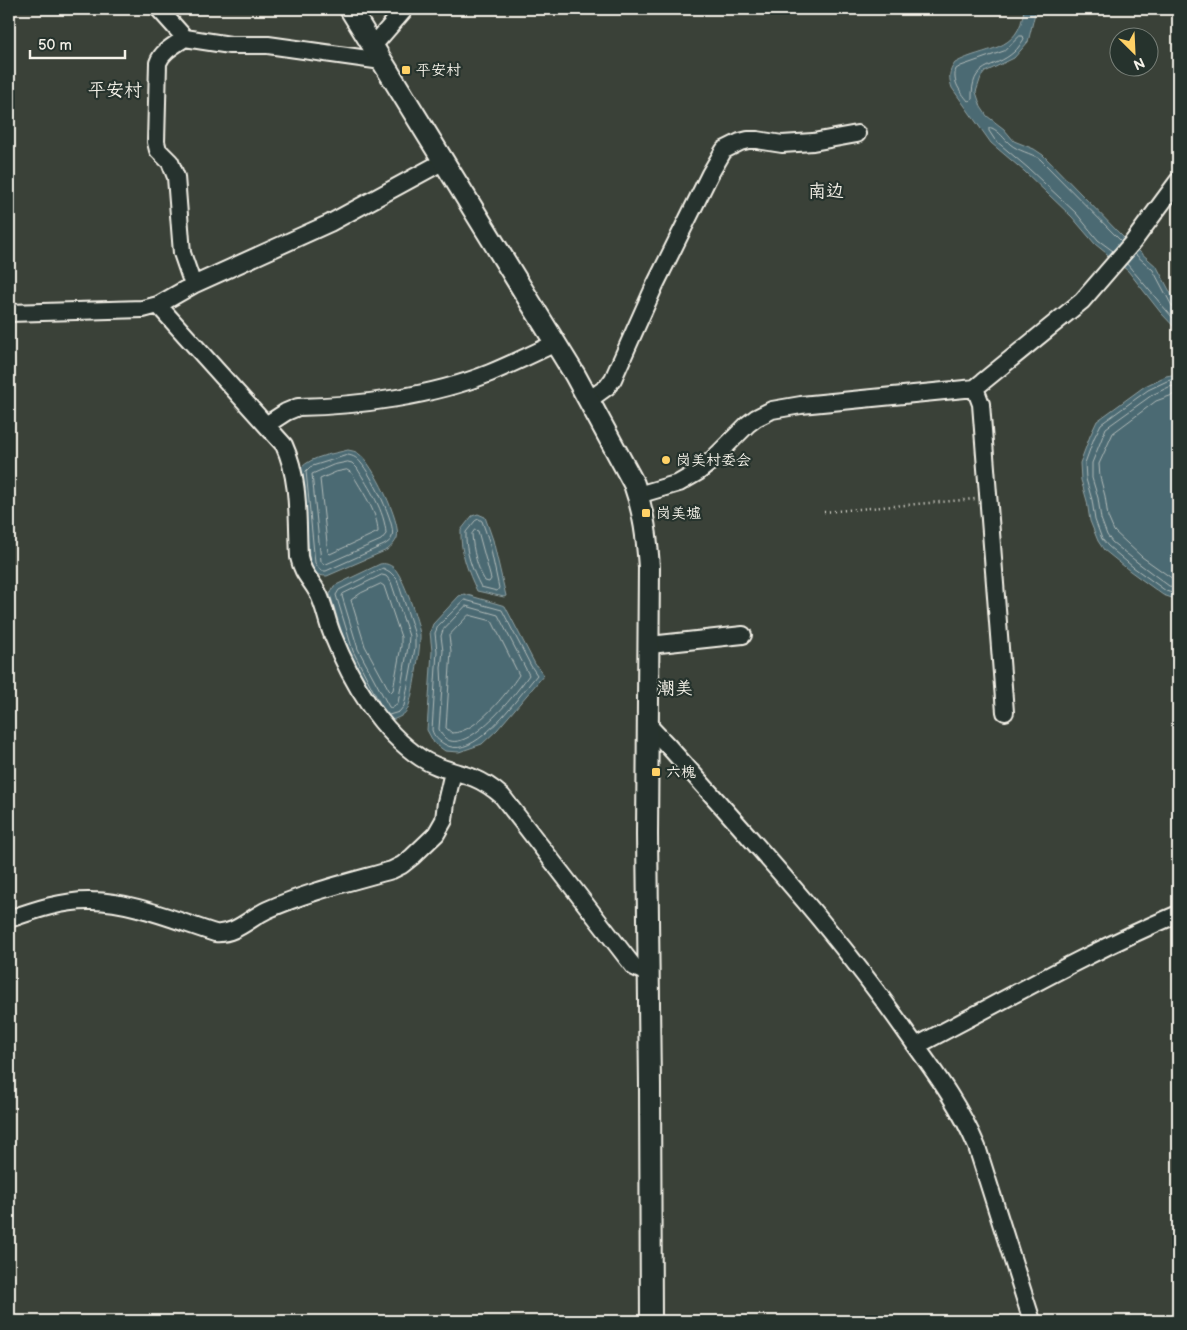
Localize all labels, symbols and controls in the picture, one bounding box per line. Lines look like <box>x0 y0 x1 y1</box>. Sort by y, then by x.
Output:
scale bar <box>30 28 125 60</box>
north arrow <box>1110 28 1160 78</box>
text: 50 m <box>38 36 72 55</box>
text: N <box>1131 54 1147 73</box>
place label: 平安村 <box>416 61 461 80</box>
marker: 平安村 <box>400 64 412 76</box>
district label: 平安村 <box>88 80 142 101</box>
district label: 南边 <box>808 181 844 202</box>
place label: 岗美村委会 <box>676 451 751 470</box>
marker: 岗美村委会 <box>660 454 672 466</box>
place label: 岗美墟 <box>656 504 701 523</box>
marker: 岗美墟 <box>640 507 652 519</box>
district label: 潮美 <box>657 678 693 699</box>
place label: 六槐 <box>666 763 696 782</box>
marker: 六槐 <box>650 766 662 778</box>

